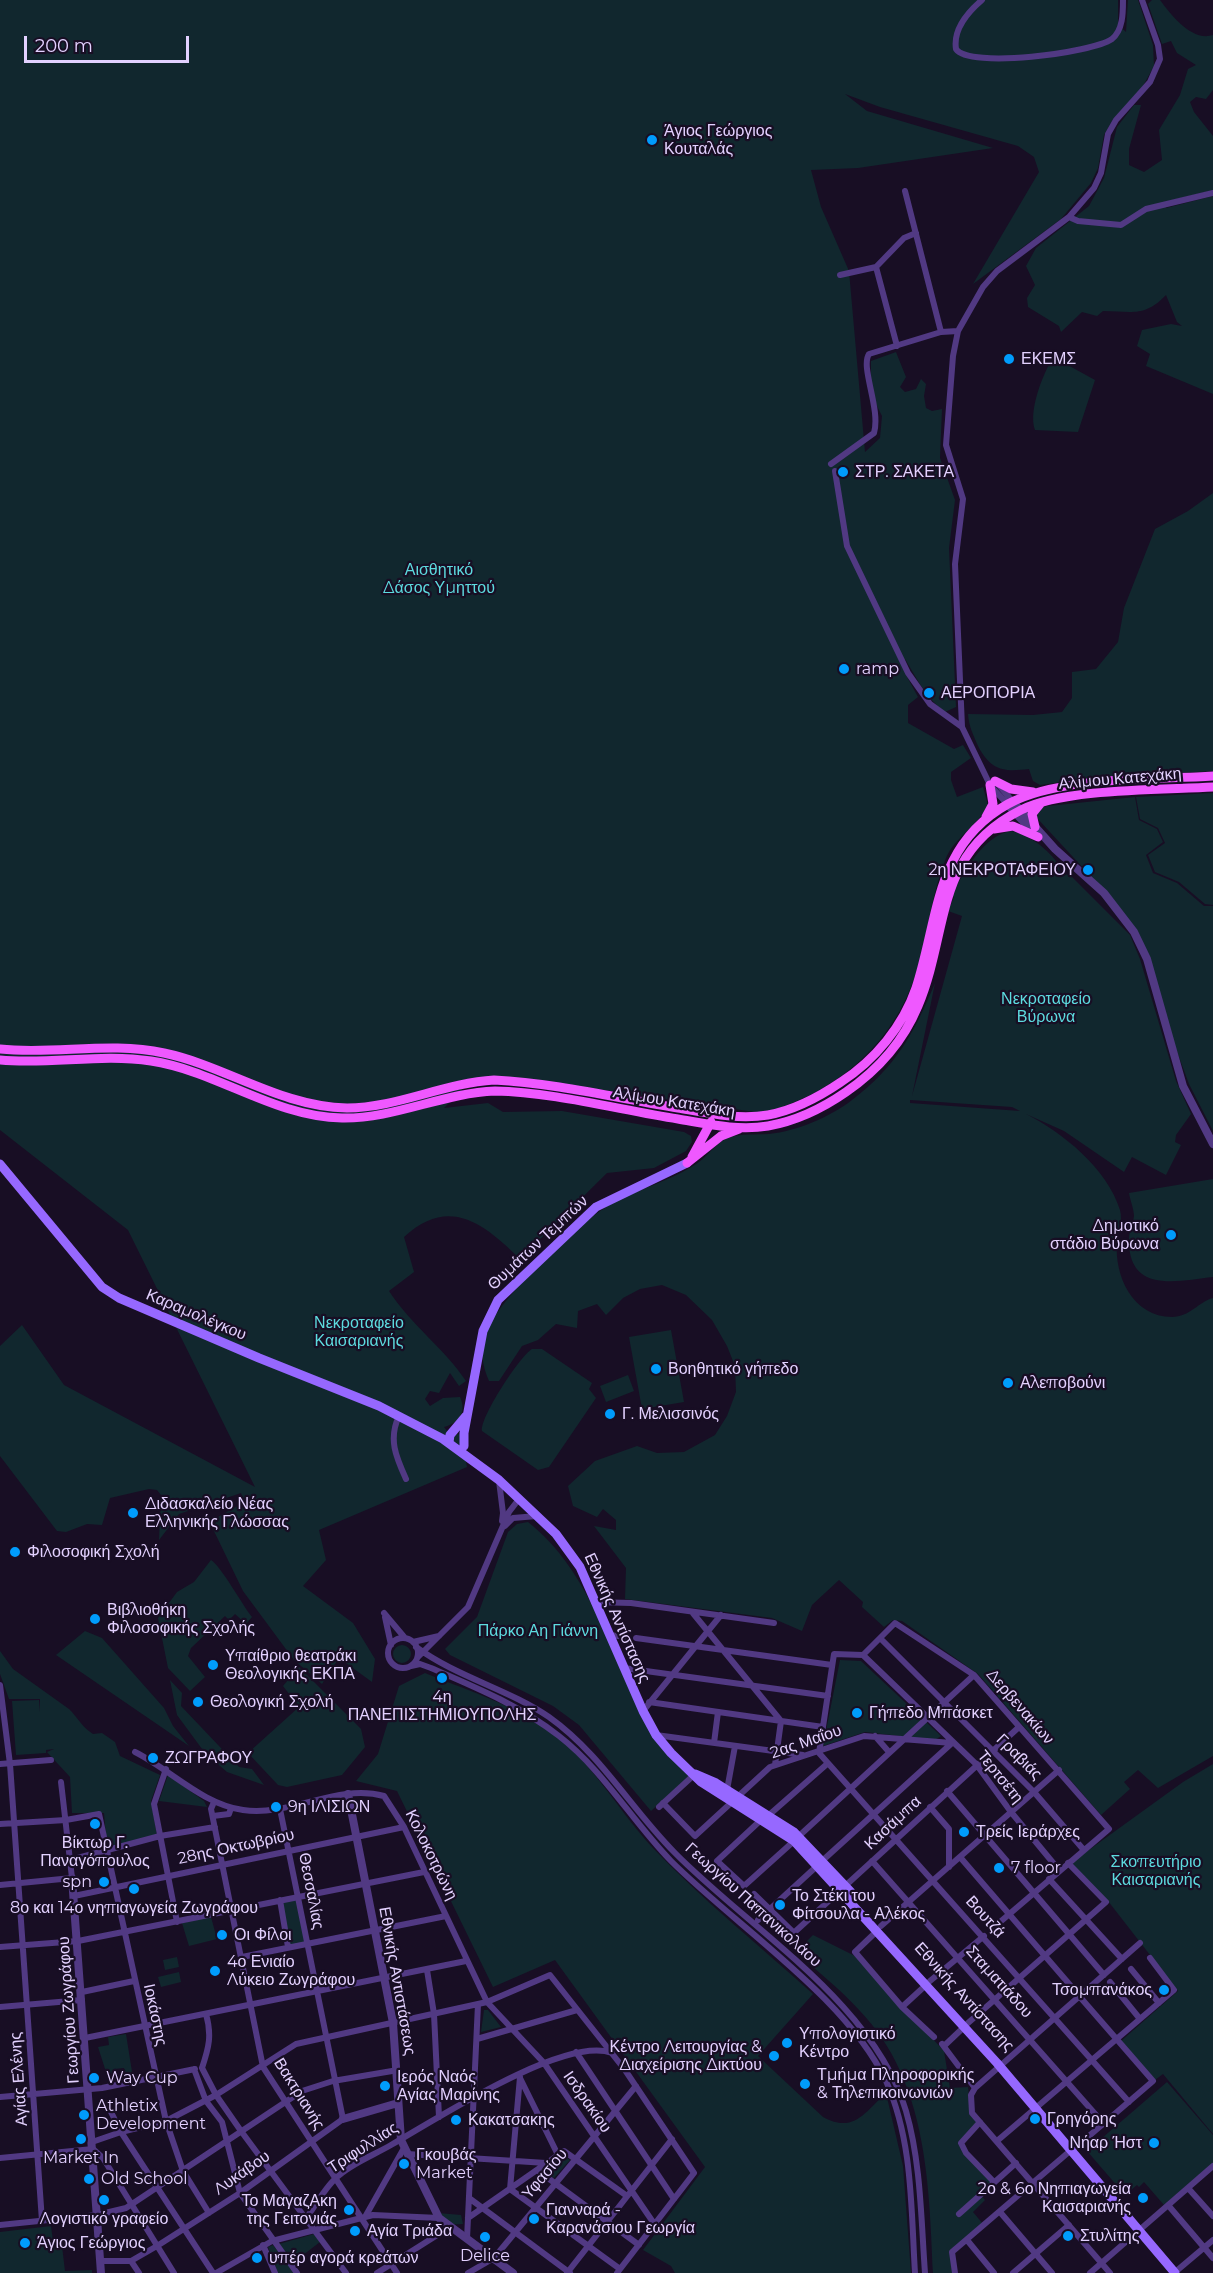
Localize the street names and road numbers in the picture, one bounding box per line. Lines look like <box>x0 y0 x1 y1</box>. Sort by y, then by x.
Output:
street label: Αλίμου Κατεχάκη <box>1058 764 1182 794</box>
street label: Αλίμου Κατεχάκη <box>612 1083 736 1121</box>
street label: Θυμάτων Τεμπών <box>484 1192 592 1294</box>
street label: Καραμολέγκου <box>143 1285 249 1345</box>
street label: Εθνικής Αντίστασης <box>580 1550 654 1686</box>
street label: Δερβενακίων <box>982 1665 1058 1749</box>
street label: 2ας Μαΐου <box>768 1721 844 1763</box>
street label: Γραβιάς <box>992 1730 1046 1784</box>
street label: Τερτσέτη <box>973 1747 1027 1807</box>
street label: Κασάμπα <box>861 1792 925 1854</box>
street label: Κολοκοτρώνη <box>401 1807 461 1903</box>
street label: 28ης Οκτωβρίου <box>176 1825 296 1869</box>
street label: Γεωργίου Παπανικολάου <box>681 1839 825 1971</box>
street label: Θεσσαλίας <box>294 1851 328 1931</box>
street label: Βουτζά <box>961 1892 1009 1942</box>
street label: Εθνικής Αντιστάσεως <box>374 1905 420 2057</box>
street label: Γεωργίου Ζωγράφου <box>54 1936 84 2084</box>
street label: Εθνικής Αντίστασης <box>910 1939 1018 2055</box>
street label: Σταματιάδου <box>962 1942 1036 2022</box>
street label: Ιοκάστης <box>139 1982 171 2048</box>
street label: Αγίας Ελένης <box>6 2031 32 2127</box>
street label: Βακτριανής <box>269 2055 329 2133</box>
street label: Ισδρακίου <box>559 2068 615 2136</box>
street label: Τριφυλλίας <box>324 2118 402 2178</box>
street label: Υφασίου <box>518 2145 572 2203</box>
street label: Λυκάβου <box>210 2147 274 2199</box>

